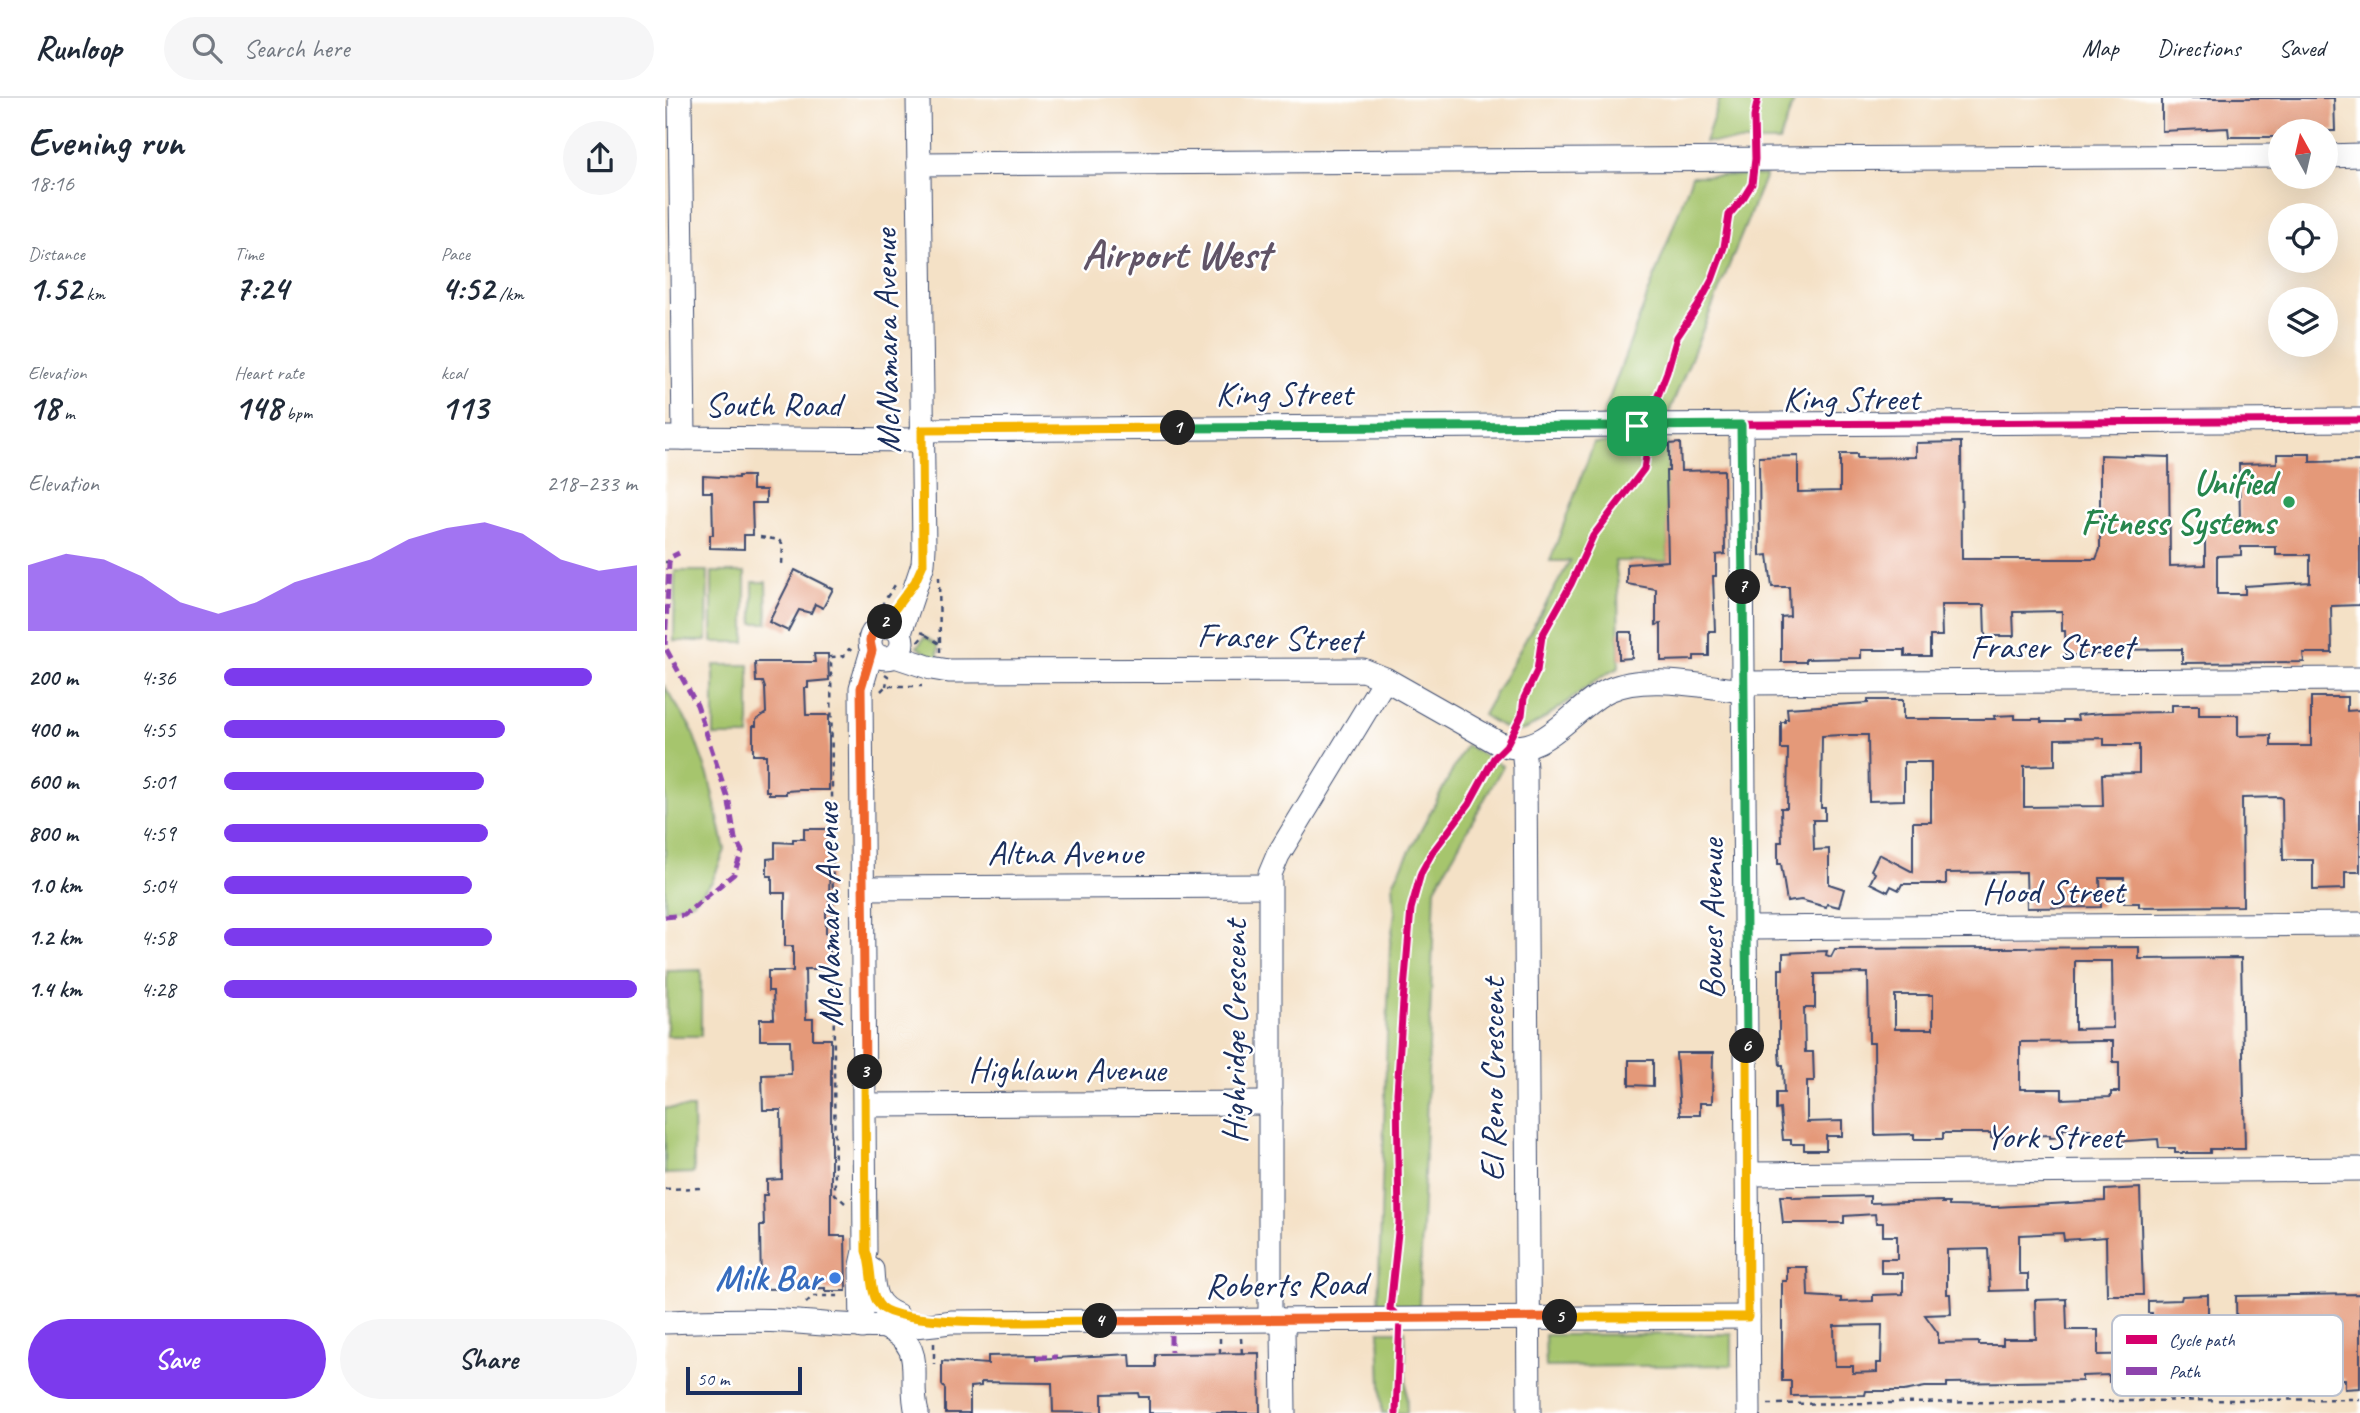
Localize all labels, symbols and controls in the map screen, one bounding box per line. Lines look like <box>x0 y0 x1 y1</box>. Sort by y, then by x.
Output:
search box <box>164 17 654 80</box>
text: Runloop <box>35 27 122 69</box>
icon: search <box>188 29 226 67</box>
text: Search here <box>244 32 349 65</box>
text: Map <box>2082 33 2119 63</box>
text: Directions <box>2157 33 2240 63</box>
text: Saved <box>2278 33 2325 63</box>
text: Evening run <box>28 119 184 166</box>
north arrow <box>2268 119 2338 189</box>
map controls <box>2268 119 2338 357</box>
button: share <box>563 121 637 195</box>
text: 18:16 <box>28 169 74 198</box>
button: locate <box>2268 203 2338 273</box>
street label: McNamara Avenue <box>862 226 911 453</box>
district label: Airport West <box>1082 228 1276 281</box>
text: Distance <box>28 242 85 266</box>
text: Time <box>234 242 263 266</box>
text: Pace <box>441 242 470 266</box>
text: 1.52 <box>28 266 82 311</box>
text: 7:24 <box>234 266 288 311</box>
text: 4:52 <box>441 266 494 311</box>
text: km <box>82 282 105 306</box>
text: /km <box>494 282 524 306</box>
button: layers <box>2268 287 2338 357</box>
text: Elevation <box>28 361 86 385</box>
text: Heart rate <box>234 361 304 385</box>
text: kcal <box>441 361 466 385</box>
street label: King Street <box>1216 371 1356 416</box>
street label: King Street <box>1783 376 1923 421</box>
street label: South Road <box>705 382 847 427</box>
text: 18 <box>28 385 60 430</box>
text: 148 <box>234 385 282 430</box>
text: 113 <box>441 385 488 430</box>
pin <box>1607 396 1667 456</box>
text: m <box>60 401 75 425</box>
text: bpm <box>282 401 312 425</box>
icon: arrive <box>1618 407 1656 445</box>
pin: 1 <box>1161 410 1195 446</box>
text: 1 <box>1173 415 1182 439</box>
place label: Unified Fitness Systems <box>2081 460 2281 545</box>
text: Elevation <box>28 469 99 498</box>
text: 218–233 m <box>546 469 637 498</box>
marker: Unified Fitness Systems <box>2281 494 2297 510</box>
pin: 7 <box>1725 570 1761 604</box>
text: 7 <box>1738 574 1747 598</box>
pin: 2 <box>867 604 903 640</box>
text: 2 <box>880 609 889 633</box>
street label: Fraser Street <box>1196 612 1366 663</box>
street label: Fraser Street <box>1970 624 2138 669</box>
text: 200 m <box>28 663 78 692</box>
text: 4:36 <box>140 663 176 692</box>
text: 400 m <box>28 715 78 744</box>
text: 4:55 <box>140 715 176 744</box>
text: 600 m <box>28 767 78 796</box>
text: 5:01 <box>140 767 176 796</box>
street label: McNamara Avenue <box>804 800 853 1027</box>
text: 800 m <box>28 819 78 848</box>
text: 4:59 <box>140 819 176 848</box>
street label: Altna Avenue <box>987 830 1145 875</box>
street label: Bowes Avenue <box>1689 836 1734 999</box>
street label: Hood Street <box>1982 869 2127 914</box>
text: 1.0 km <box>28 871 82 900</box>
text: 5:04 <box>140 871 176 900</box>
street label: Highridge Crescent <box>1212 917 1257 1144</box>
text: 1.2 km <box>28 923 82 952</box>
text: 4:58 <box>140 923 176 952</box>
text: 1.4 km <box>28 975 82 1004</box>
text: 4:28 <box>140 975 176 1004</box>
street label: El Reno Crescent <box>1470 975 1515 1182</box>
pin: 6 <box>1729 1028 1765 1063</box>
text: 6 <box>1742 1033 1751 1057</box>
street label: Highlawn Avenue <box>968 1047 1168 1092</box>
pin: 3 <box>847 1054 883 1090</box>
text: 3 <box>860 1059 869 1083</box>
street label: York Street <box>1985 1114 2126 1159</box>
place label: Milk Bar <box>715 1256 824 1301</box>
street label: Roberts Road <box>1205 1260 1373 1308</box>
marker: Milk Bar <box>827 1270 843 1286</box>
pin: 5 <box>1543 1300 1577 1334</box>
pin: 4 <box>1083 1304 1117 1338</box>
text: 5 <box>1555 1304 1564 1328</box>
text: 4 <box>1095 1308 1104 1332</box>
legend <box>2112 1315 2343 1396</box>
button: Save <box>28 1319 326 1399</box>
button: Share <box>340 1319 637 1399</box>
text: Cycle path <box>2169 1328 2235 1352</box>
text: Path <box>2169 1360 2202 1384</box>
scale bar <box>686 1364 801 1396</box>
text: 50 m <box>697 1367 729 1391</box>

